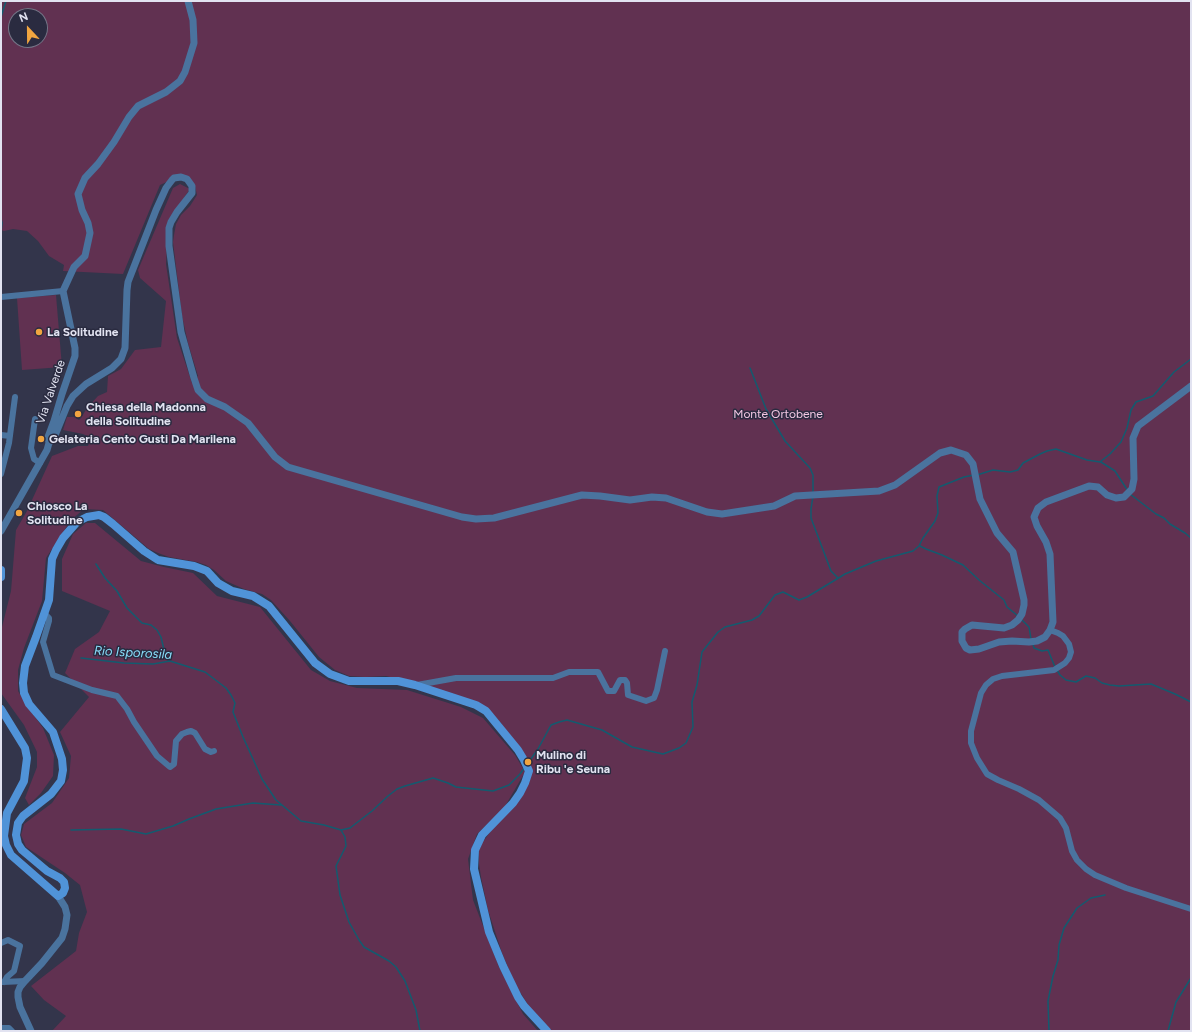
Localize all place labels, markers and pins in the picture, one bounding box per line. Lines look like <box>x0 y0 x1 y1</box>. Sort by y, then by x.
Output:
place label: La Solitudine <box>47 325 118 339</box>
marker: La Solitudine <box>34 327 44 337</box>
place label: Chiesa della Madonna della Solitudine <box>86 400 206 428</box>
marker: Chiesa della Madonna della Solitudine <box>73 409 83 419</box>
place label: Gelateria Cento Gusti Da Marilena <box>49 432 236 446</box>
marker: Gelateria Cento Gusti Da Marilena <box>36 434 46 444</box>
place label: Chiosco La Solitudine <box>27 499 87 527</box>
marker: Chiosco La Solitudine <box>14 508 24 518</box>
place label: Mulino di Ribu 'e Seuna <box>536 748 610 776</box>
marker: Mulino di Ribu 'e Seuna <box>523 757 533 767</box>

